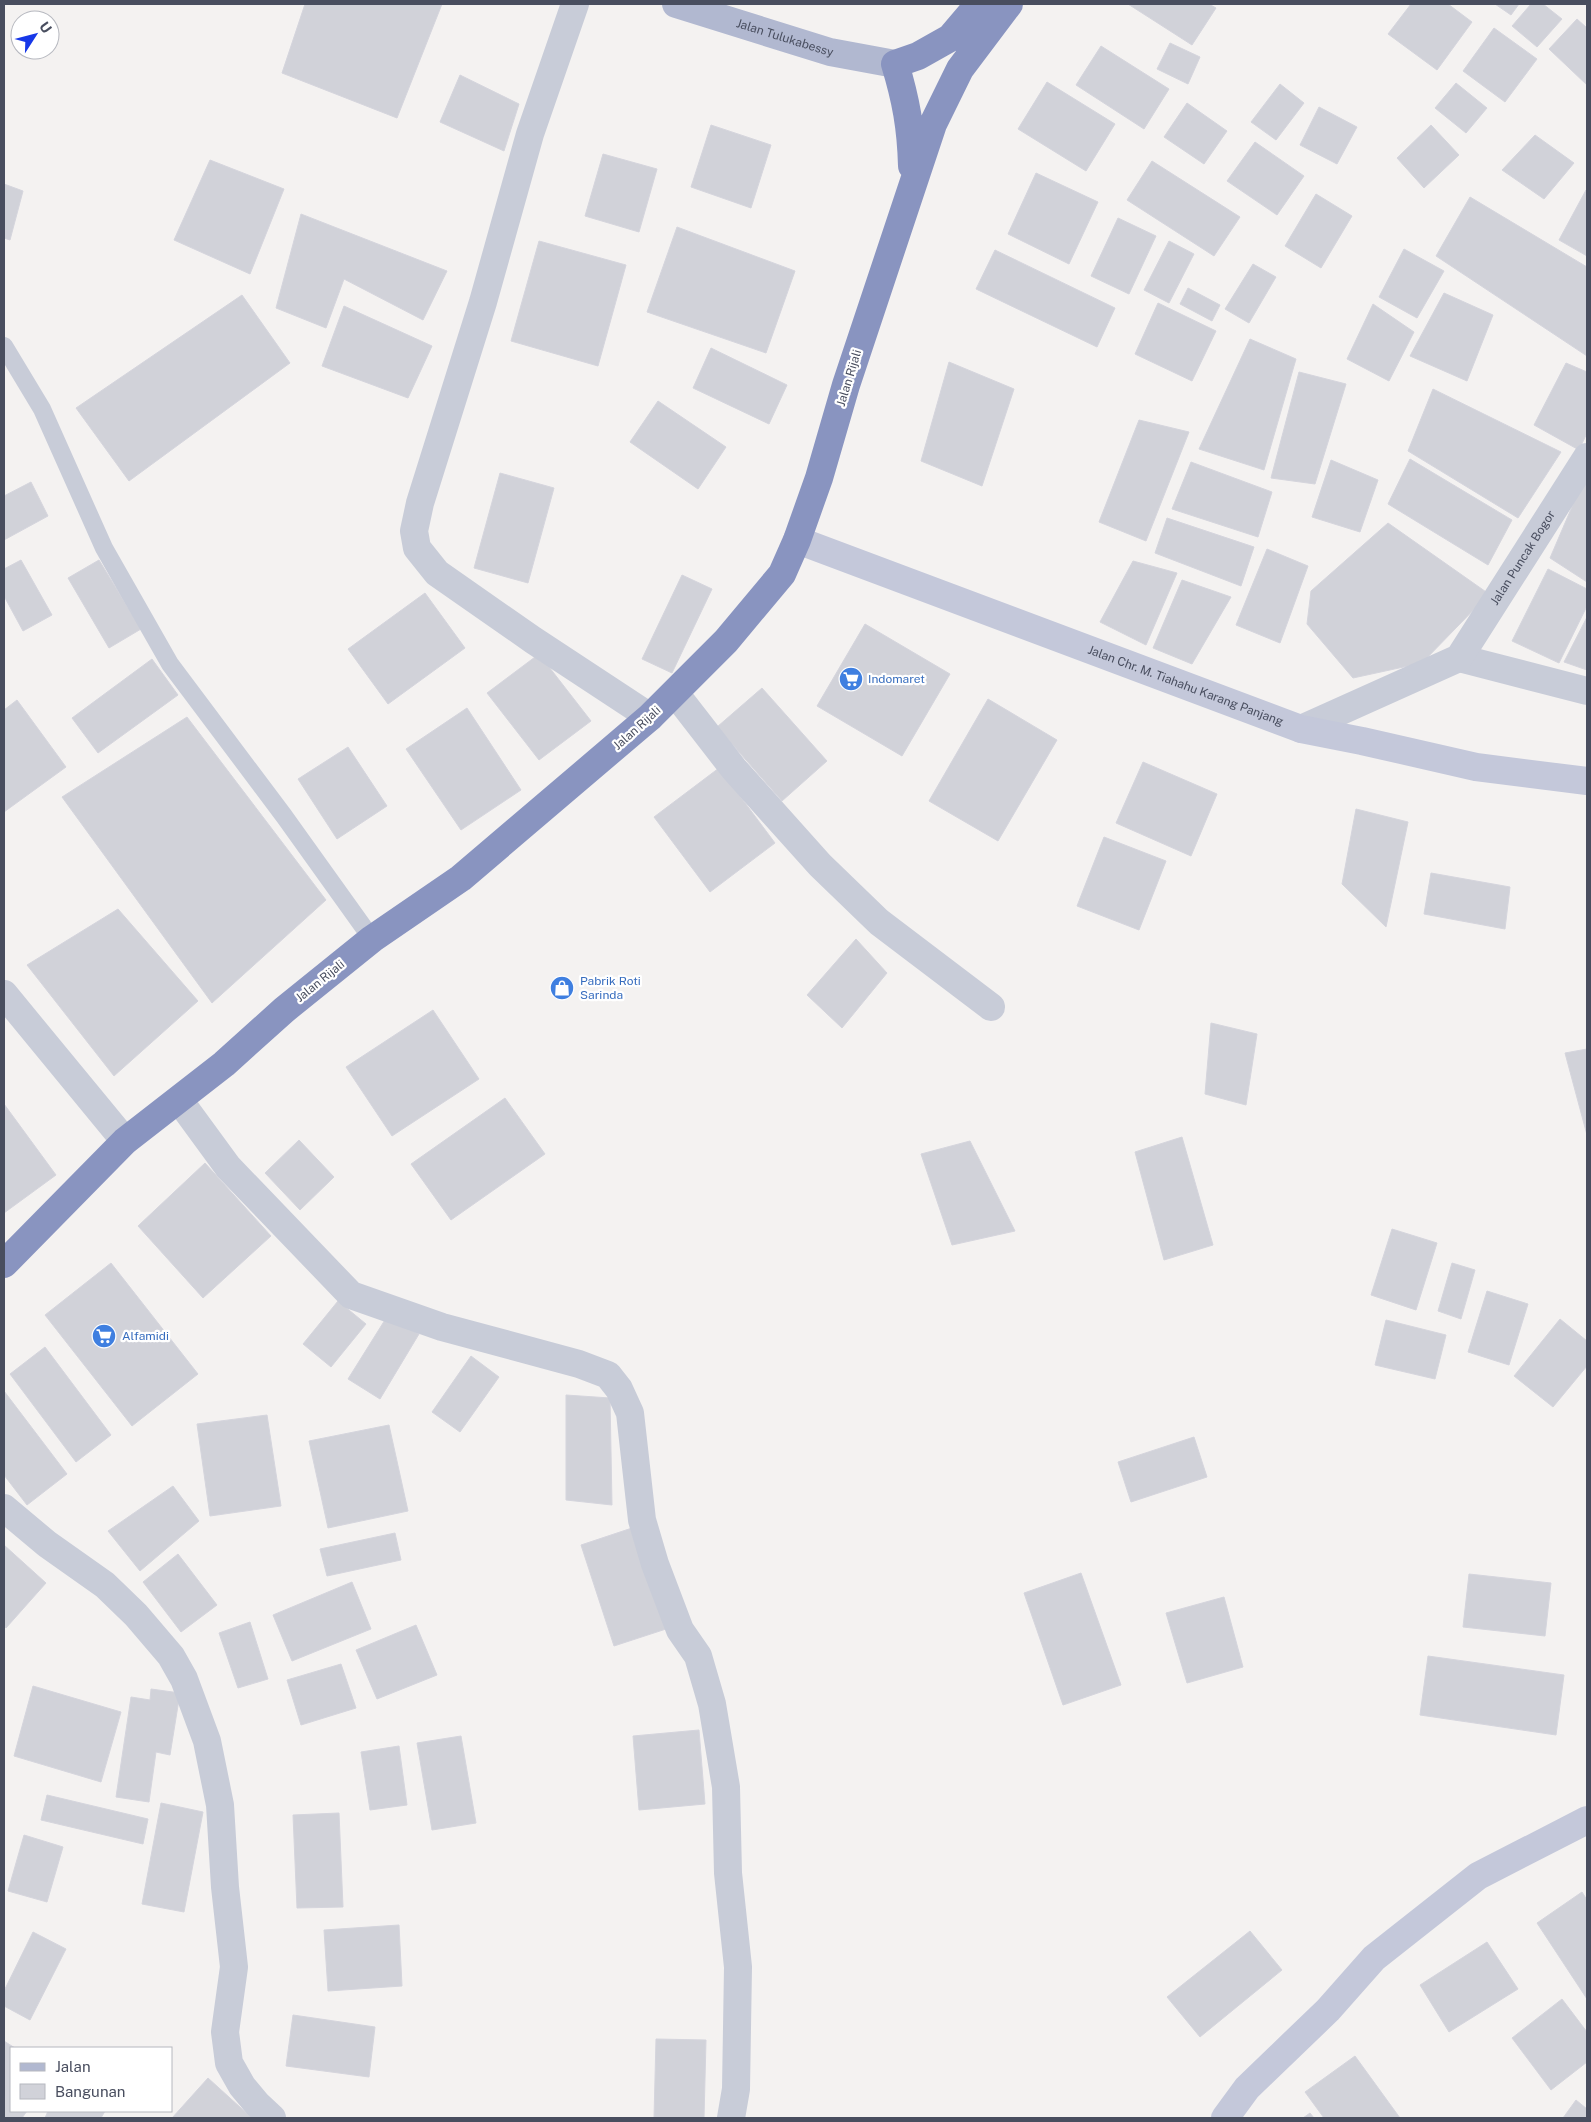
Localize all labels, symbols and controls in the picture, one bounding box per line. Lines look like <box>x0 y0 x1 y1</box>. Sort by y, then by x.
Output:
north arrow <box>10 10 60 60</box>
street label: Jalan Tulukabessy <box>734 16 835 60</box>
text: U <box>36 19 55 36</box>
street label: Jalan Rijali <box>834 348 864 408</box>
street label: Jalan Puncak Bogor <box>1488 508 1558 608</box>
street label: Jalan Chr. M. Tiahahu Karang Panjang <box>1086 643 1285 729</box>
supermarket icon: Indomaret <box>838 666 864 692</box>
place label: Indomaret <box>868 672 925 686</box>
street label: Jalan Rijali <box>611 703 664 753</box>
street label: Jalan Rijali <box>293 957 347 1005</box>
place label: Pabrik Roti Sarinda <box>580 974 641 1002</box>
shop icon: Pabrik Roti Sarinda <box>549 975 575 1001</box>
supermarket icon: Alfamidi <box>91 1323 117 1349</box>
place label: Alfamidi <box>122 1329 169 1343</box>
legend <box>10 2047 172 2112</box>
text: Jalan <box>55 2058 91 2075</box>
text: Bangunan <box>55 2083 126 2100</box>

